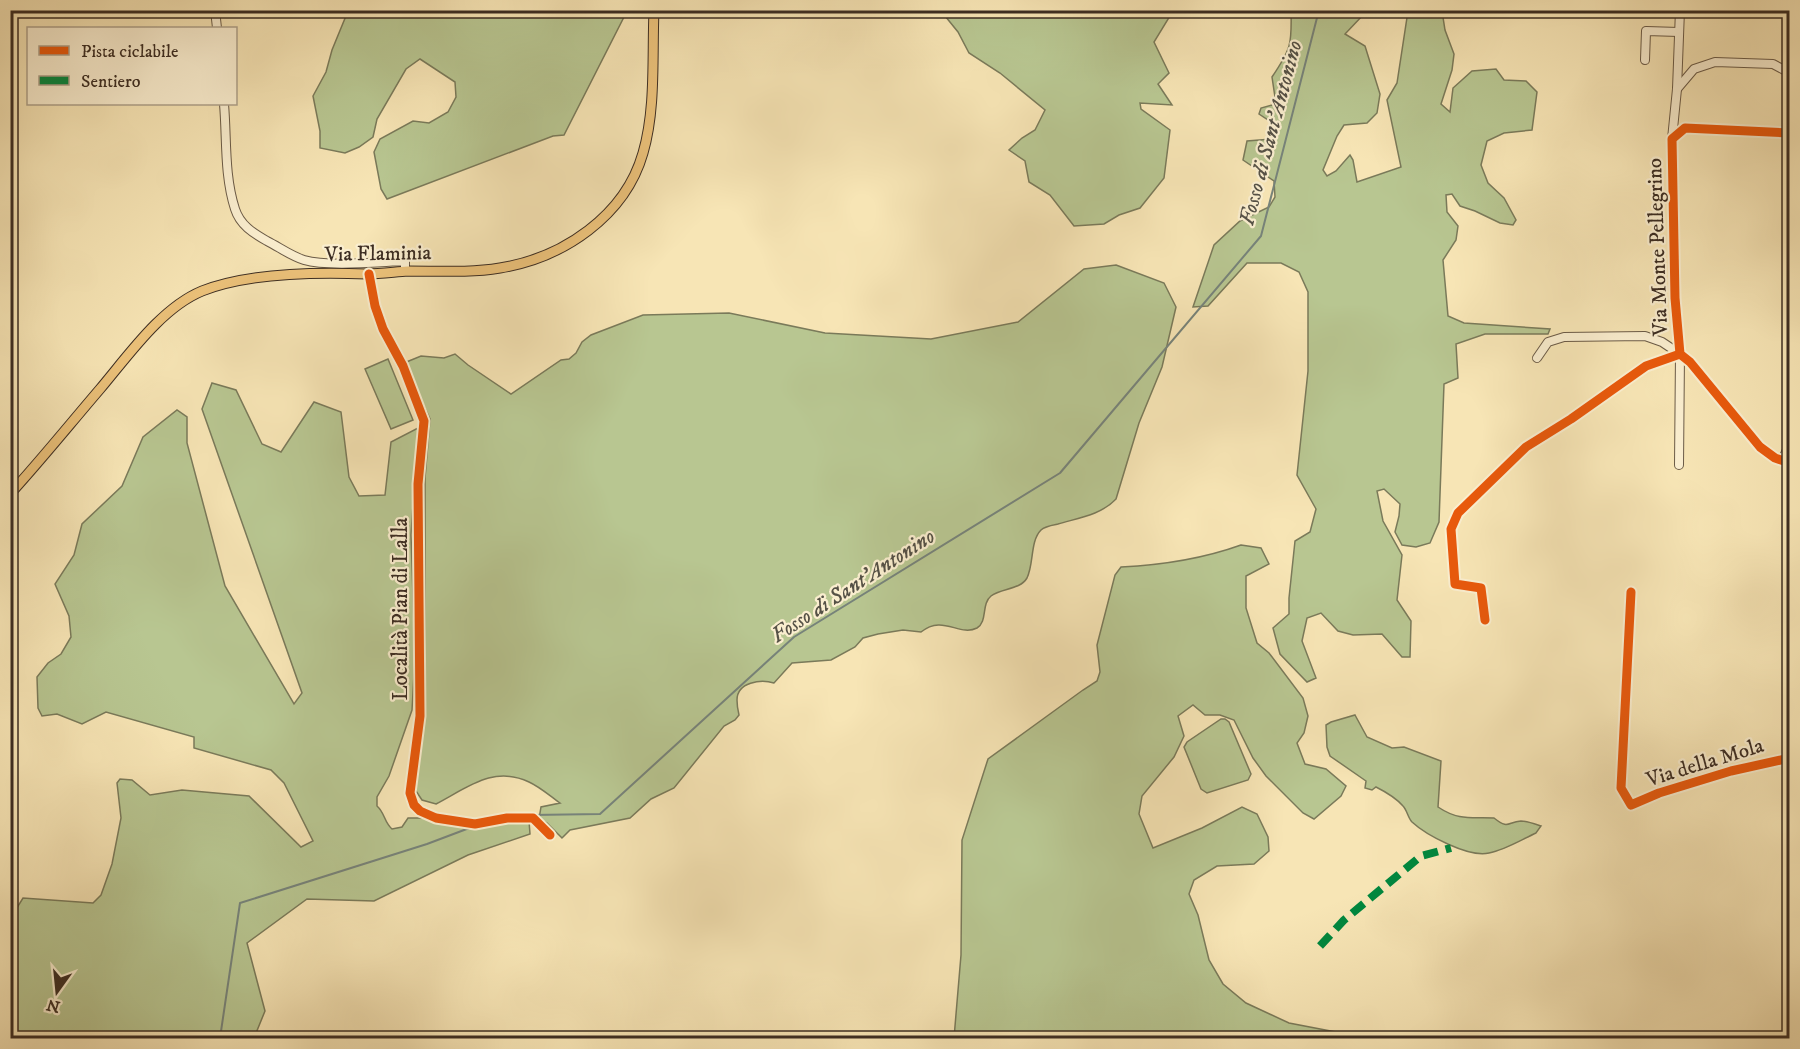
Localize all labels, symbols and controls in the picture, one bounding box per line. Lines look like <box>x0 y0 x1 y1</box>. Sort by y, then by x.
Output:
legend <box>27 27 237 105</box>
water label: Fosso di Sant'Antonino <box>1233 38 1309 228</box>
text: Pista ciclabile <box>81 41 178 63</box>
text: Sentiero <box>81 71 141 93</box>
street label: Via Monte Pellegrino <box>1642 157 1674 338</box>
street label: Via Flaminia <box>323 240 432 268</box>
street label: Località Pian di Lalla <box>388 517 414 701</box>
water label: Fosso di Sant'Antonino <box>766 523 940 649</box>
street label: Via della Mola <box>1642 733 1767 793</box>
north arrow <box>27 962 87 1022</box>
text: N <box>44 994 62 1017</box>

